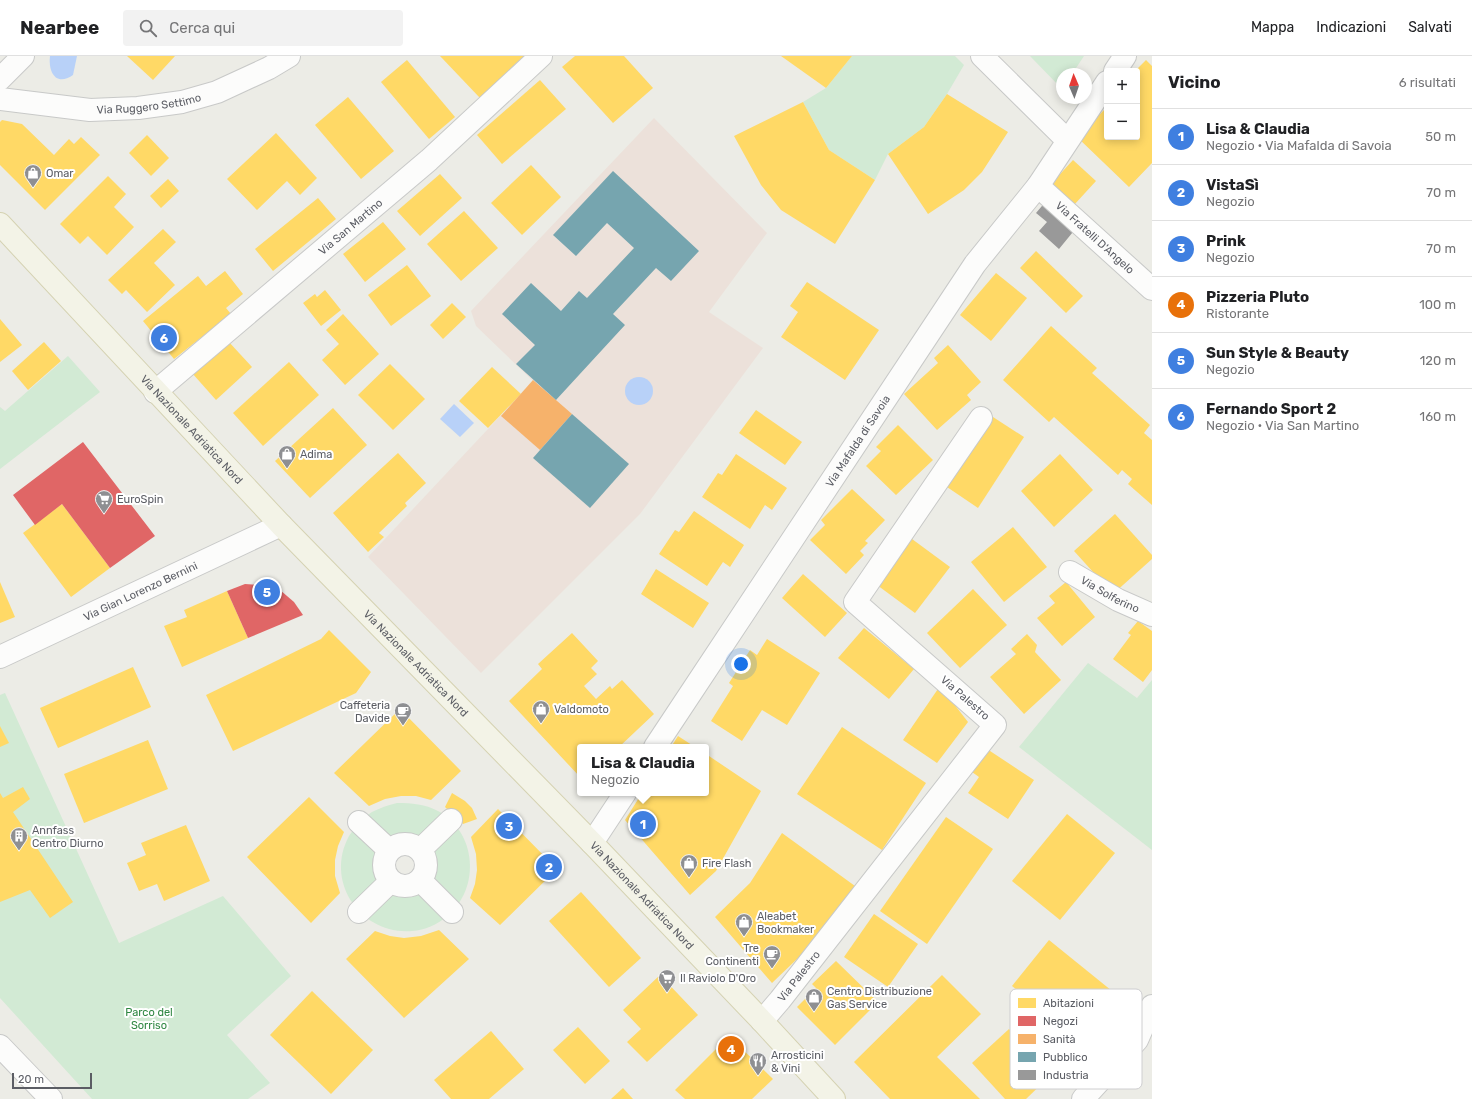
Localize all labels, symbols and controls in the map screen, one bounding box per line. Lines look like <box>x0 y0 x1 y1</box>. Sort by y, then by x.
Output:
search box <box>123 10 403 46</box>
text: Nearbee <box>20 16 99 39</box>
icon: search <box>137 17 159 39</box>
text: Cerca qui <box>169 19 235 37</box>
text: Mappa <box>1251 19 1294 36</box>
text: Indicazioni <box>1316 19 1386 36</box>
text: Salvati <box>1408 19 1452 36</box>
north arrow <box>1056 68 1092 104</box>
map controls <box>1104 68 1140 140</box>
button: + <box>1104 68 1140 104</box>
text: Vicino <box>1168 72 1221 92</box>
text: 6 risultati <box>1399 75 1456 90</box>
street label: Via Ruggero Settimo <box>96 90 203 116</box>
button: − <box>1104 104 1140 140</box>
text: Lisa & Claudia <box>1206 120 1310 138</box>
text: 1 <box>1178 129 1184 144</box>
text: 50 m <box>1425 129 1456 144</box>
text: Negozio · Via Mafalda di Savoia <box>1206 138 1392 153</box>
shop icon: Omar <box>23 163 43 188</box>
place label: Omar <box>46 167 74 180</box>
text: VistaSì <box>1206 176 1259 194</box>
text: 2 <box>1177 185 1185 200</box>
text: 70 m <box>1426 185 1456 200</box>
text: Negozio <box>1206 194 1255 209</box>
street label: Via San Martino <box>316 196 385 257</box>
street label: Via Fratelli D'Angelo <box>1053 199 1137 276</box>
text: Prink <box>1206 232 1246 250</box>
text: 3 <box>1177 241 1185 256</box>
text: 70 m <box>1426 241 1456 256</box>
text: Negozio <box>1206 250 1255 265</box>
text: Pizzeria Pluto <box>1206 288 1309 306</box>
text: 4 <box>1177 297 1185 312</box>
text: 100 m <box>1419 297 1456 312</box>
text: Ristorante <box>1206 306 1269 321</box>
pin: 6 <box>151 323 177 353</box>
text: Sun Style & Beauty <box>1206 344 1349 362</box>
text: 5 <box>1177 353 1185 368</box>
text: 120 m <box>1420 353 1456 368</box>
text: Negozio <box>1206 362 1255 377</box>
street label: Via Nazionale Adriatica Nord <box>138 372 246 487</box>
street label: Via Mafalda di Savoia <box>823 393 893 489</box>
text: Fernando Sport 2 <box>1206 400 1336 418</box>
text: 6 <box>1177 409 1185 424</box>
text: 160 m <box>1420 409 1456 424</box>
text: Negozio · Via San Martino <box>1206 418 1359 433</box>
shop icon: Adima <box>277 444 297 469</box>
place label: Adima <box>300 448 332 461</box>
supermarket icon: EuroSpin <box>94 489 114 514</box>
place label: EuroSpin <box>117 493 163 506</box>
street label: Via Gian Lorenzo Bernini <box>81 559 199 623</box>
street label: Via Solferino <box>1079 573 1141 615</box>
pin: 5 <box>254 577 280 607</box>
street label: Via Nazionale Adriatica Nord <box>361 607 471 719</box>
your location <box>731 654 751 674</box>
street label: Via Palestro <box>938 673 992 723</box>
place label: Caffeteria Davide <box>340 699 390 725</box>
shop icon: Valdomoto <box>531 699 551 724</box>
cafe icon: Caffeteria Davide <box>393 701 413 726</box>
place label: Valdomoto <box>554 703 609 716</box>
popup <box>577 744 709 796</box>
text: Lisa & Claudia <box>591 754 695 772</box>
text: Negozio <box>591 772 640 787</box>
pin: 1 <box>630 809 656 839</box>
pin: 3 <box>496 811 522 841</box>
place label: Annfass Centro Diurno <box>32 824 103 850</box>
building icon: Annfass Centro Diurno <box>9 826 29 851</box>
street label: Via Nazionale Adriatica Nord <box>588 839 697 952</box>
pin: 2 <box>536 852 562 882</box>
shop icon: Fire Flash <box>679 853 699 878</box>
place label: Fire Flash <box>702 857 752 870</box>
place label: Aleabet Bookmaker <box>757 910 815 936</box>
shop icon: Aleabet Bookmaker <box>734 912 754 937</box>
place label: Tre Continenti <box>705 942 759 968</box>
cafe icon: Tre Continenti <box>762 944 782 969</box>
street label: Via Palestro <box>775 948 823 1004</box>
supermarket icon: Il Raviolo D'Oro <box>657 968 677 993</box>
place label: Il Raviolo D'Oro <box>680 972 756 985</box>
place label: Centro Distribuzione Gas Service <box>827 985 932 1011</box>
shop icon: Centro Distribuzione Gas Service <box>804 987 824 1012</box>
legend <box>1010 989 1142 1089</box>
text: Abitazioni <box>1043 997 1094 1010</box>
park label: Parco del Sorriso <box>125 1006 173 1032</box>
text: Negozi <box>1043 1015 1078 1028</box>
text: Sanità <box>1043 1033 1076 1046</box>
pin: 4 <box>718 1034 744 1064</box>
place label: Arrosticini & Vini <box>771 1049 824 1075</box>
restaurant icon: Arrosticini & Vini <box>748 1051 768 1076</box>
text: Pubblico <box>1043 1051 1088 1064</box>
text: Industria <box>1043 1069 1089 1082</box>
scale bar <box>12 1071 92 1090</box>
text: 20 m <box>18 1073 44 1086</box>

